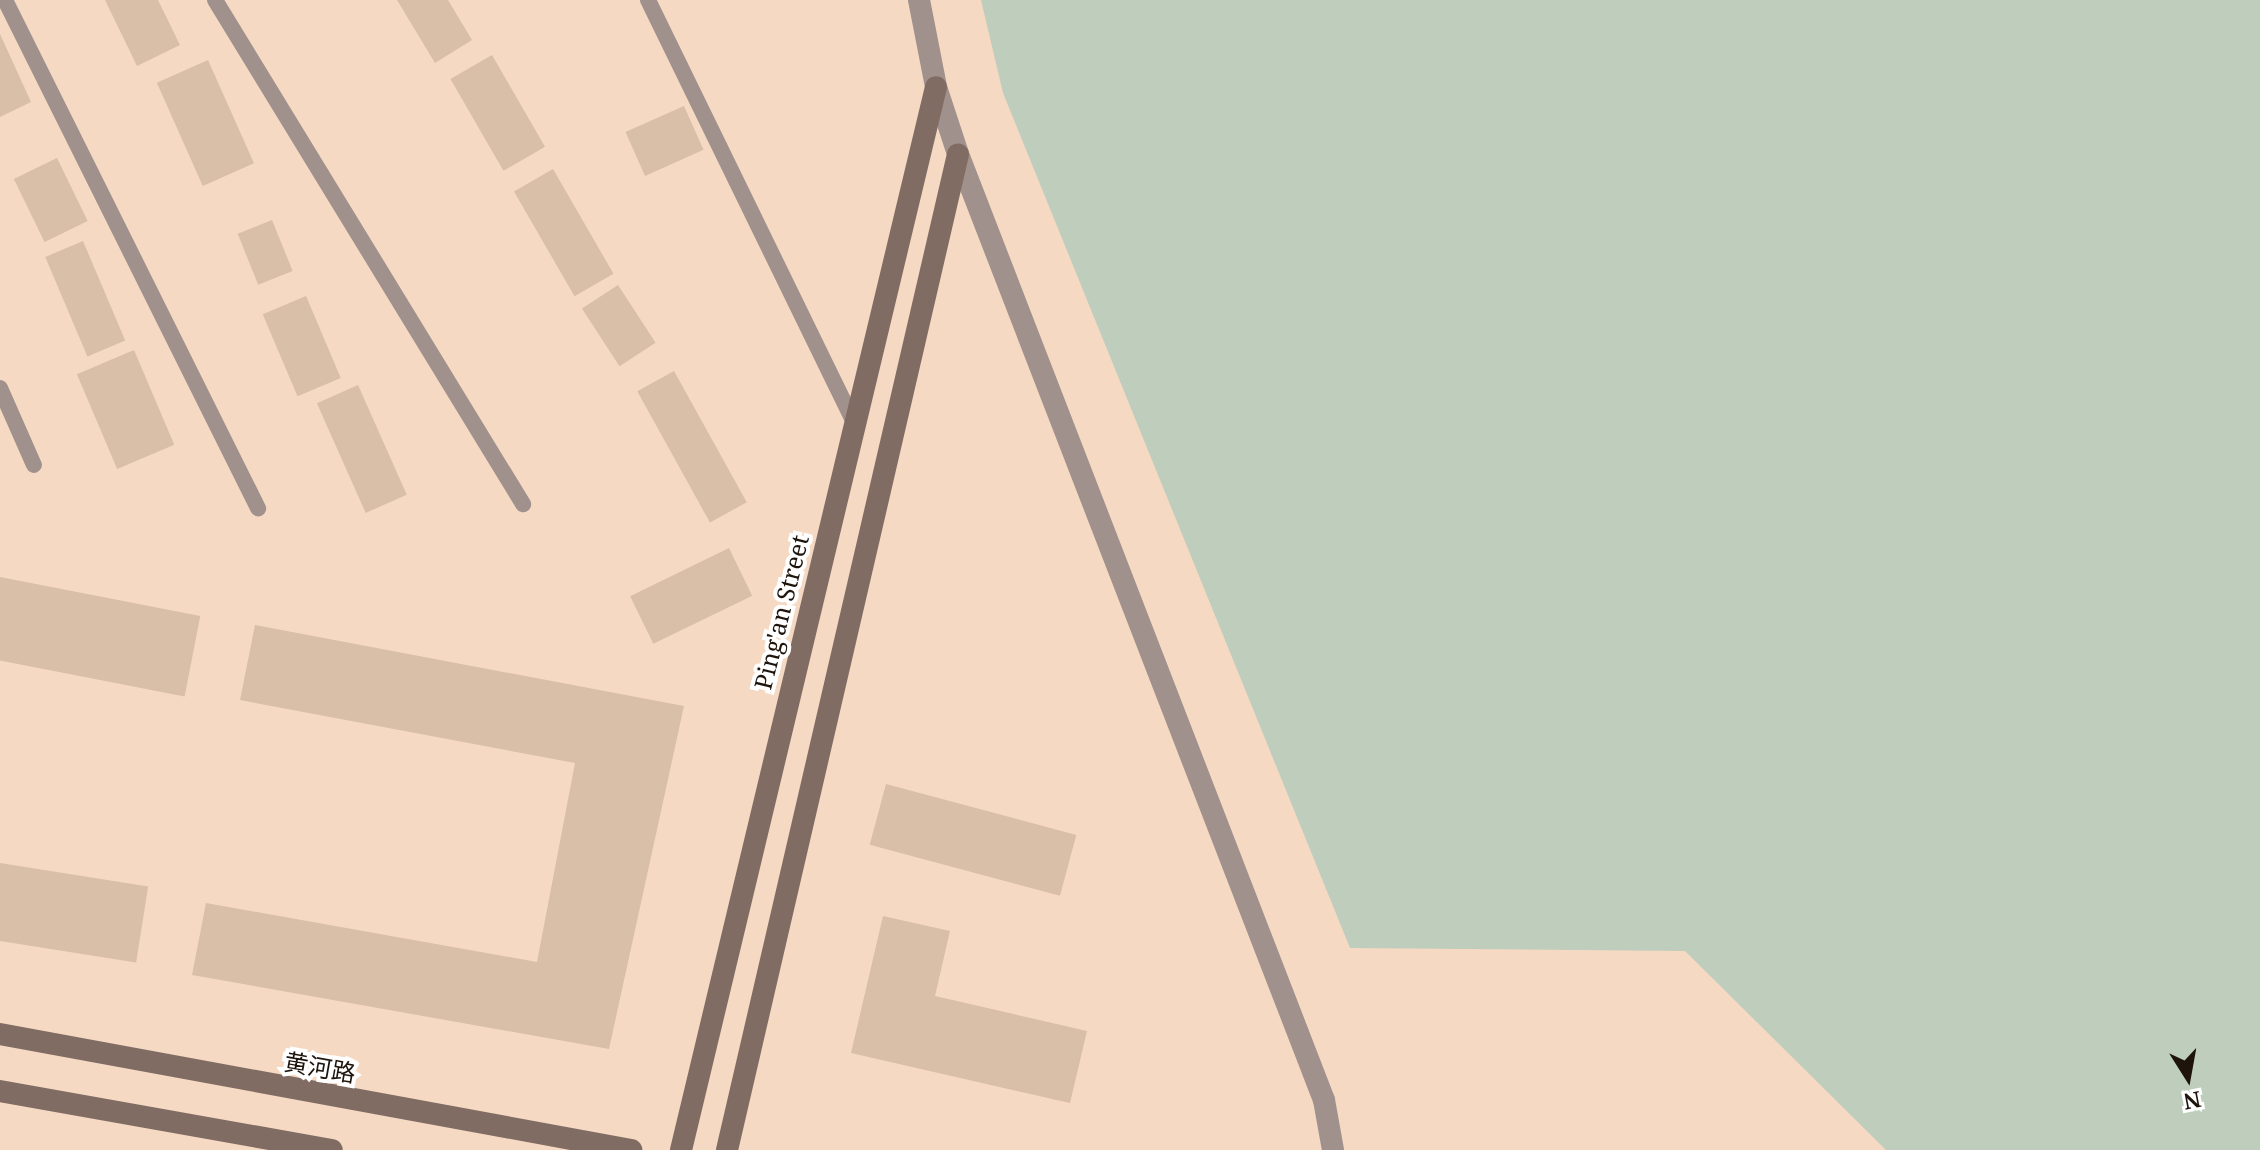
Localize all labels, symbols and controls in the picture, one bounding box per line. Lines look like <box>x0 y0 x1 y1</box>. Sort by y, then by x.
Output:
street label: Ping'an Street <box>748 532 814 692</box>
north arrow <box>2148 1038 2228 1118</box>
street label: 黄河路 <box>282 1047 358 1087</box>
text: N <box>2181 1085 2204 1118</box>

